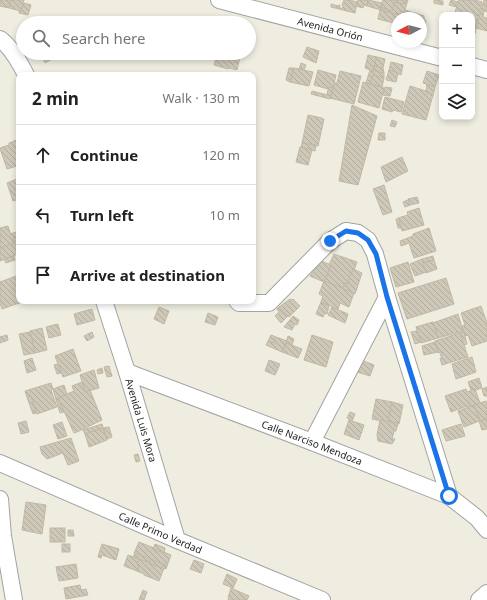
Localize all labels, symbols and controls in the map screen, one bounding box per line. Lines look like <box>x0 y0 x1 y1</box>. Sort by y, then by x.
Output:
north arrow <box>391 12 427 48</box>
map controls <box>439 12 475 120</box>
button: + <box>439 12 475 48</box>
street label: Avenida Orión <box>296 14 365 44</box>
search box <box>16 16 256 60</box>
icon: search <box>30 27 52 49</box>
text: Search here <box>62 28 145 48</box>
button: − <box>439 48 475 84</box>
button: layers <box>439 84 475 120</box>
text: 2 min <box>32 87 79 110</box>
text: Walk · 130 m <box>162 89 240 107</box>
icon: ahead <box>32 144 54 166</box>
text: Continue <box>70 145 138 165</box>
text: 120 m <box>202 146 240 164</box>
icon: left <box>32 204 54 226</box>
text: Turn left <box>70 205 134 225</box>
text: 10 m <box>210 206 240 224</box>
route end <box>321 232 339 250</box>
icon: arrive <box>32 264 54 286</box>
text: Arrive at destination <box>70 265 225 285</box>
street label: Avenida Luis Mora <box>122 377 160 464</box>
street label: Calle Narciso Mendoza <box>260 417 364 468</box>
route start <box>440 487 458 505</box>
street label: Calle Primo Verdad <box>117 509 204 557</box>

